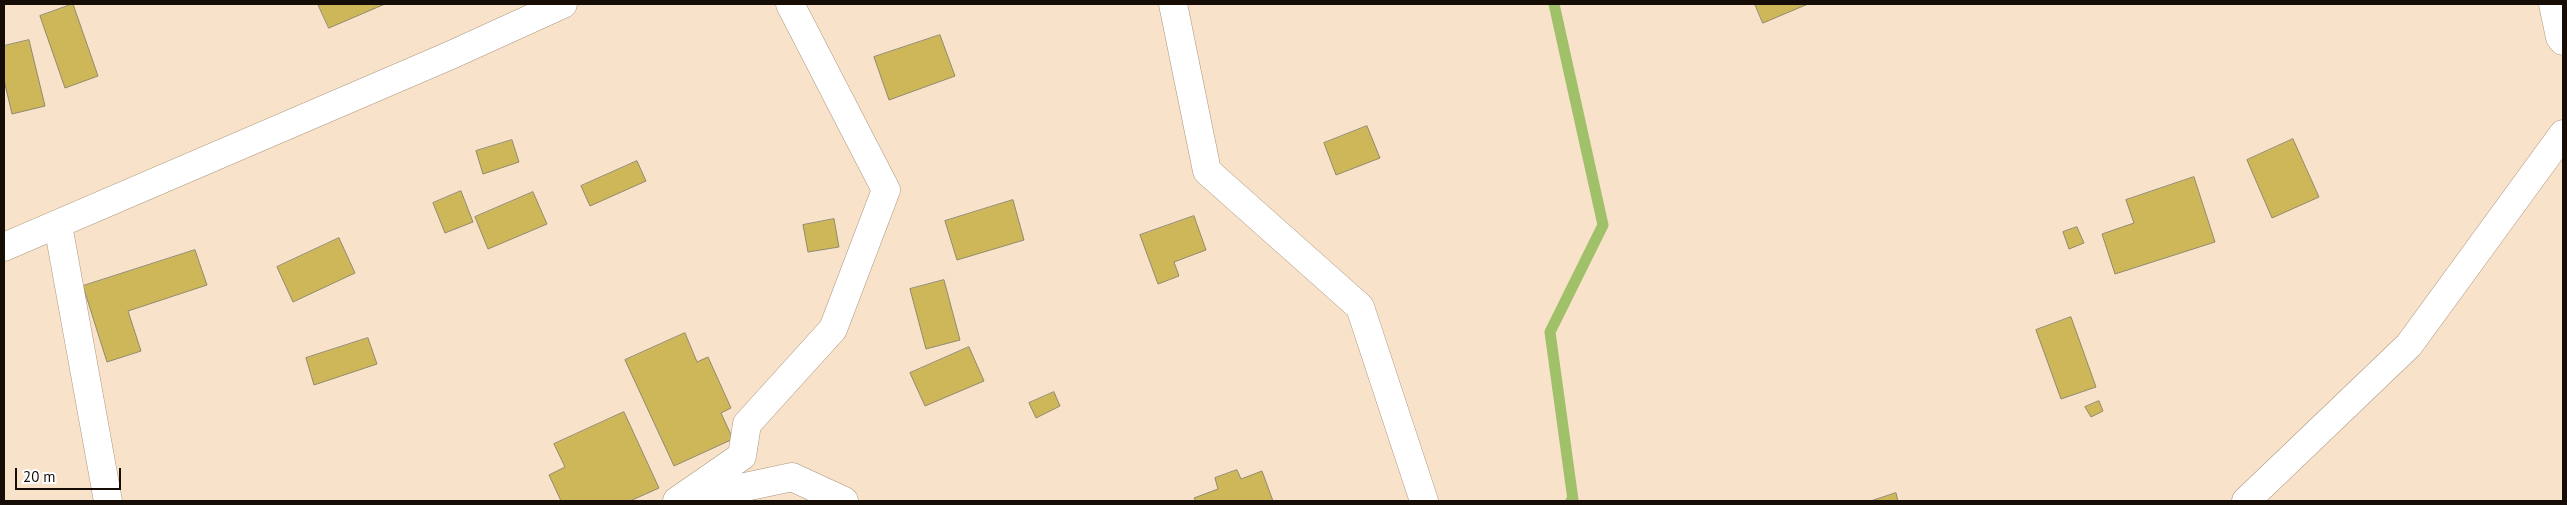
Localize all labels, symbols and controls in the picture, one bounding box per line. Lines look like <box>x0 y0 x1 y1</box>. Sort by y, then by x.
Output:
scale bar <box>18 458 124 490</box>
text: 20 m <box>23 467 56 486</box>

